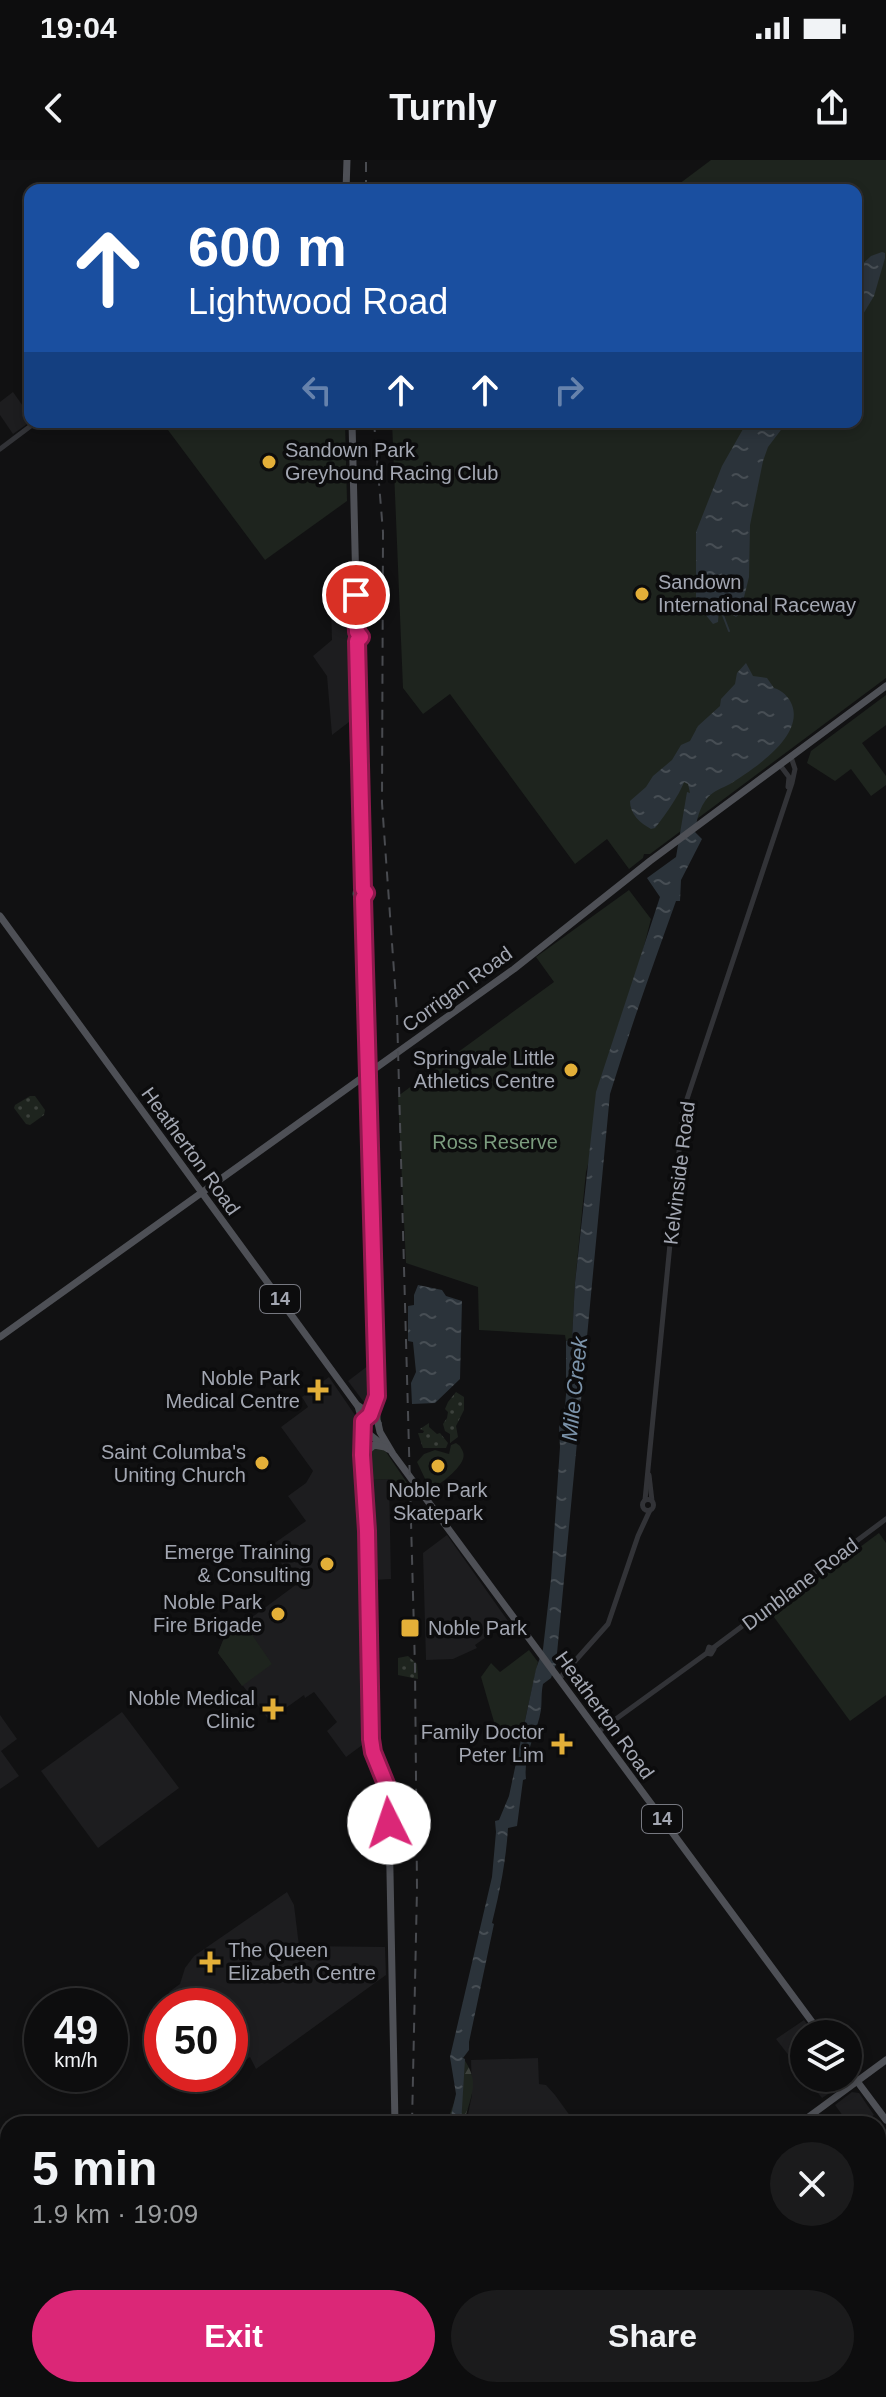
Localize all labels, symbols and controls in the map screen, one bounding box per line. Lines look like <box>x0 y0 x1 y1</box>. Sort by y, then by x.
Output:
text: 19:04 <box>40 11 117 44</box>
icon: back <box>32 86 76 130</box>
icon: share <box>810 86 854 130</box>
text: Turnly <box>389 87 497 128</box>
text: 600 m <box>188 215 347 278</box>
icon: ahead <box>56 216 160 320</box>
text: Lightwood Road <box>188 281 448 322</box>
icon: left <box>295 368 339 412</box>
icon: ahead <box>379 368 423 412</box>
icon: ahead <box>463 368 507 412</box>
icon: right <box>547 368 591 412</box>
place label: Sandown Park Greyhound Racing Club <box>285 439 498 484</box>
marker: Sandown Park Greyhound Racing Club <box>260 453 278 471</box>
pin <box>322 561 390 629</box>
place label: Sandown International Raceway <box>658 571 856 616</box>
icon: arrive <box>334 573 378 617</box>
marker: Sandown International Raceway <box>633 585 651 603</box>
street label: Corrigan Road <box>398 942 516 1036</box>
place label: Springvale Little Athletics Centre <box>413 1047 555 1092</box>
marker: Springvale Little Athletics Centre <box>562 1061 580 1079</box>
street label: Heatherton Road <box>137 1083 245 1219</box>
street label: Kelvinside Road <box>659 1100 699 1246</box>
park label: Ross Reserve <box>432 1131 558 1153</box>
road number: 14 <box>260 1285 300 1313</box>
water label: Mile Creek <box>557 1334 593 1443</box>
place label: Noble Park Medical Centre <box>165 1367 301 1412</box>
marker: Noble Park Medical Centre <box>307 1379 329 1401</box>
place label: Saint Columba's Uniting Church <box>101 1441 246 1486</box>
marker: Saint Columba's Uniting Church <box>253 1454 271 1472</box>
marker: Noble Park Skatepark <box>429 1457 447 1475</box>
place label: Noble Park Skatepark <box>389 1479 488 1524</box>
street label: Dunblane Road <box>738 1533 862 1635</box>
place label: Emerge Training & Consulting <box>164 1541 311 1586</box>
marker: Emerge Training & Consulting <box>318 1555 336 1573</box>
place label: Noble Park Fire Brigade <box>153 1591 263 1636</box>
marker: Noble Park Fire Brigade <box>269 1605 287 1623</box>
marker: Noble Park <box>399 1617 421 1639</box>
place label: Noble Park <box>428 1617 528 1639</box>
street label: Heatherton Road <box>551 1647 659 1783</box>
place label: Noble Medical Clinic <box>128 1687 255 1732</box>
marker: Noble Medical Clinic <box>262 1698 284 1720</box>
place label: Family Doctor Peter Lim <box>421 1721 544 1766</box>
marker: Family Doctor Peter Lim <box>551 1733 573 1755</box>
position arrow <box>347 1781 431 1865</box>
road number: 14 <box>642 1805 682 1833</box>
place label: The Queen Elizabeth Centre <box>228 1939 376 1984</box>
marker: The Queen Elizabeth Centre <box>199 1951 221 1973</box>
speed limit sign: 50 <box>144 1988 248 2092</box>
text: 49 <box>54 2008 98 2052</box>
map controls <box>790 2020 862 2092</box>
button: layers <box>790 2020 862 2092</box>
text: km/h <box>54 2049 98 2071</box>
text: 5 min <box>32 2142 157 2195</box>
button: close <box>770 2142 854 2226</box>
text: 1.9 km · 19:09 <box>32 2199 198 2229</box>
button: Exit <box>32 2290 435 2382</box>
button: Share <box>451 2290 854 2382</box>

